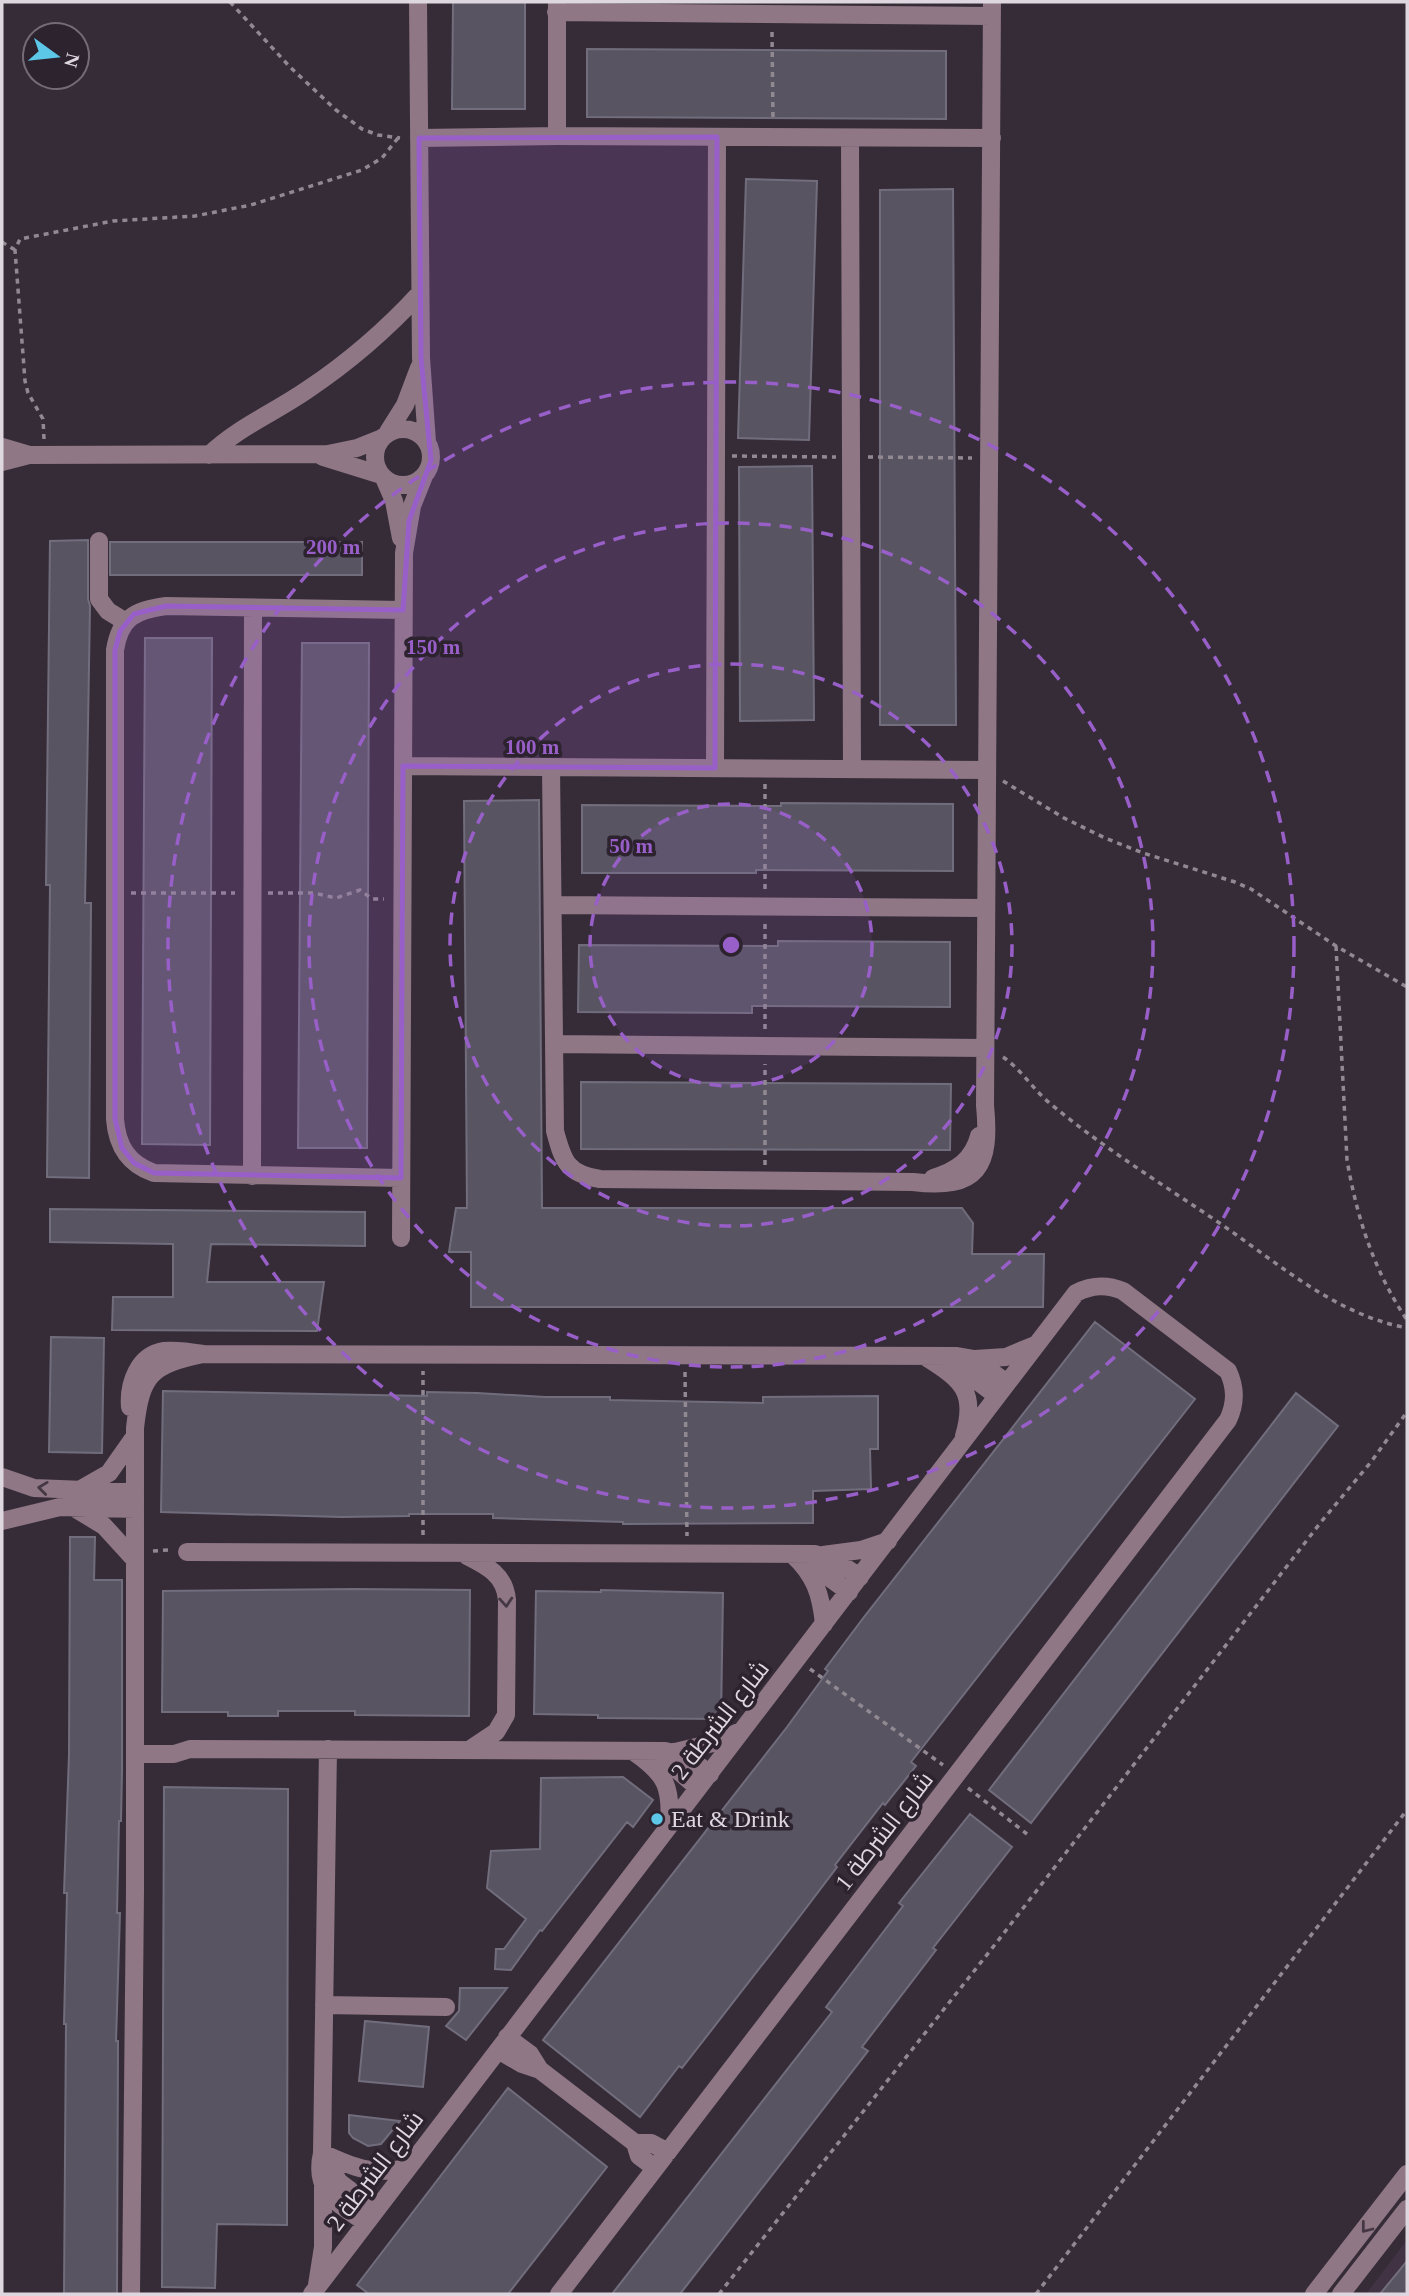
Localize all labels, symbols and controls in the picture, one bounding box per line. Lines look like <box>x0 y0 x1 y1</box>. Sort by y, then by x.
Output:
north arrow <box>21 21 91 91</box>
text: N <box>60 51 84 70</box>
text: 200 m <box>306 535 361 559</box>
text: 150 m <box>406 635 461 659</box>
text: 100 m <box>505 735 560 759</box>
text: 50 m <box>609 834 653 858</box>
centre of rings <box>719 933 743 957</box>
one-way arrow <box>37 1481 49 1496</box>
one-way arrow <box>498 1596 513 1607</box>
street label: شارع الشرطة 2 <box>666 1656 777 1786</box>
street label: شارع الشرطة 1 <box>830 1767 941 1897</box>
place label: Eat & Drink <box>671 1806 790 1832</box>
marker: Eat & Drink <box>649 1811 665 1827</box>
street label: شارع الشرطة 2 <box>322 2106 431 2238</box>
one-way arrow <box>1361 2220 1374 2232</box>

